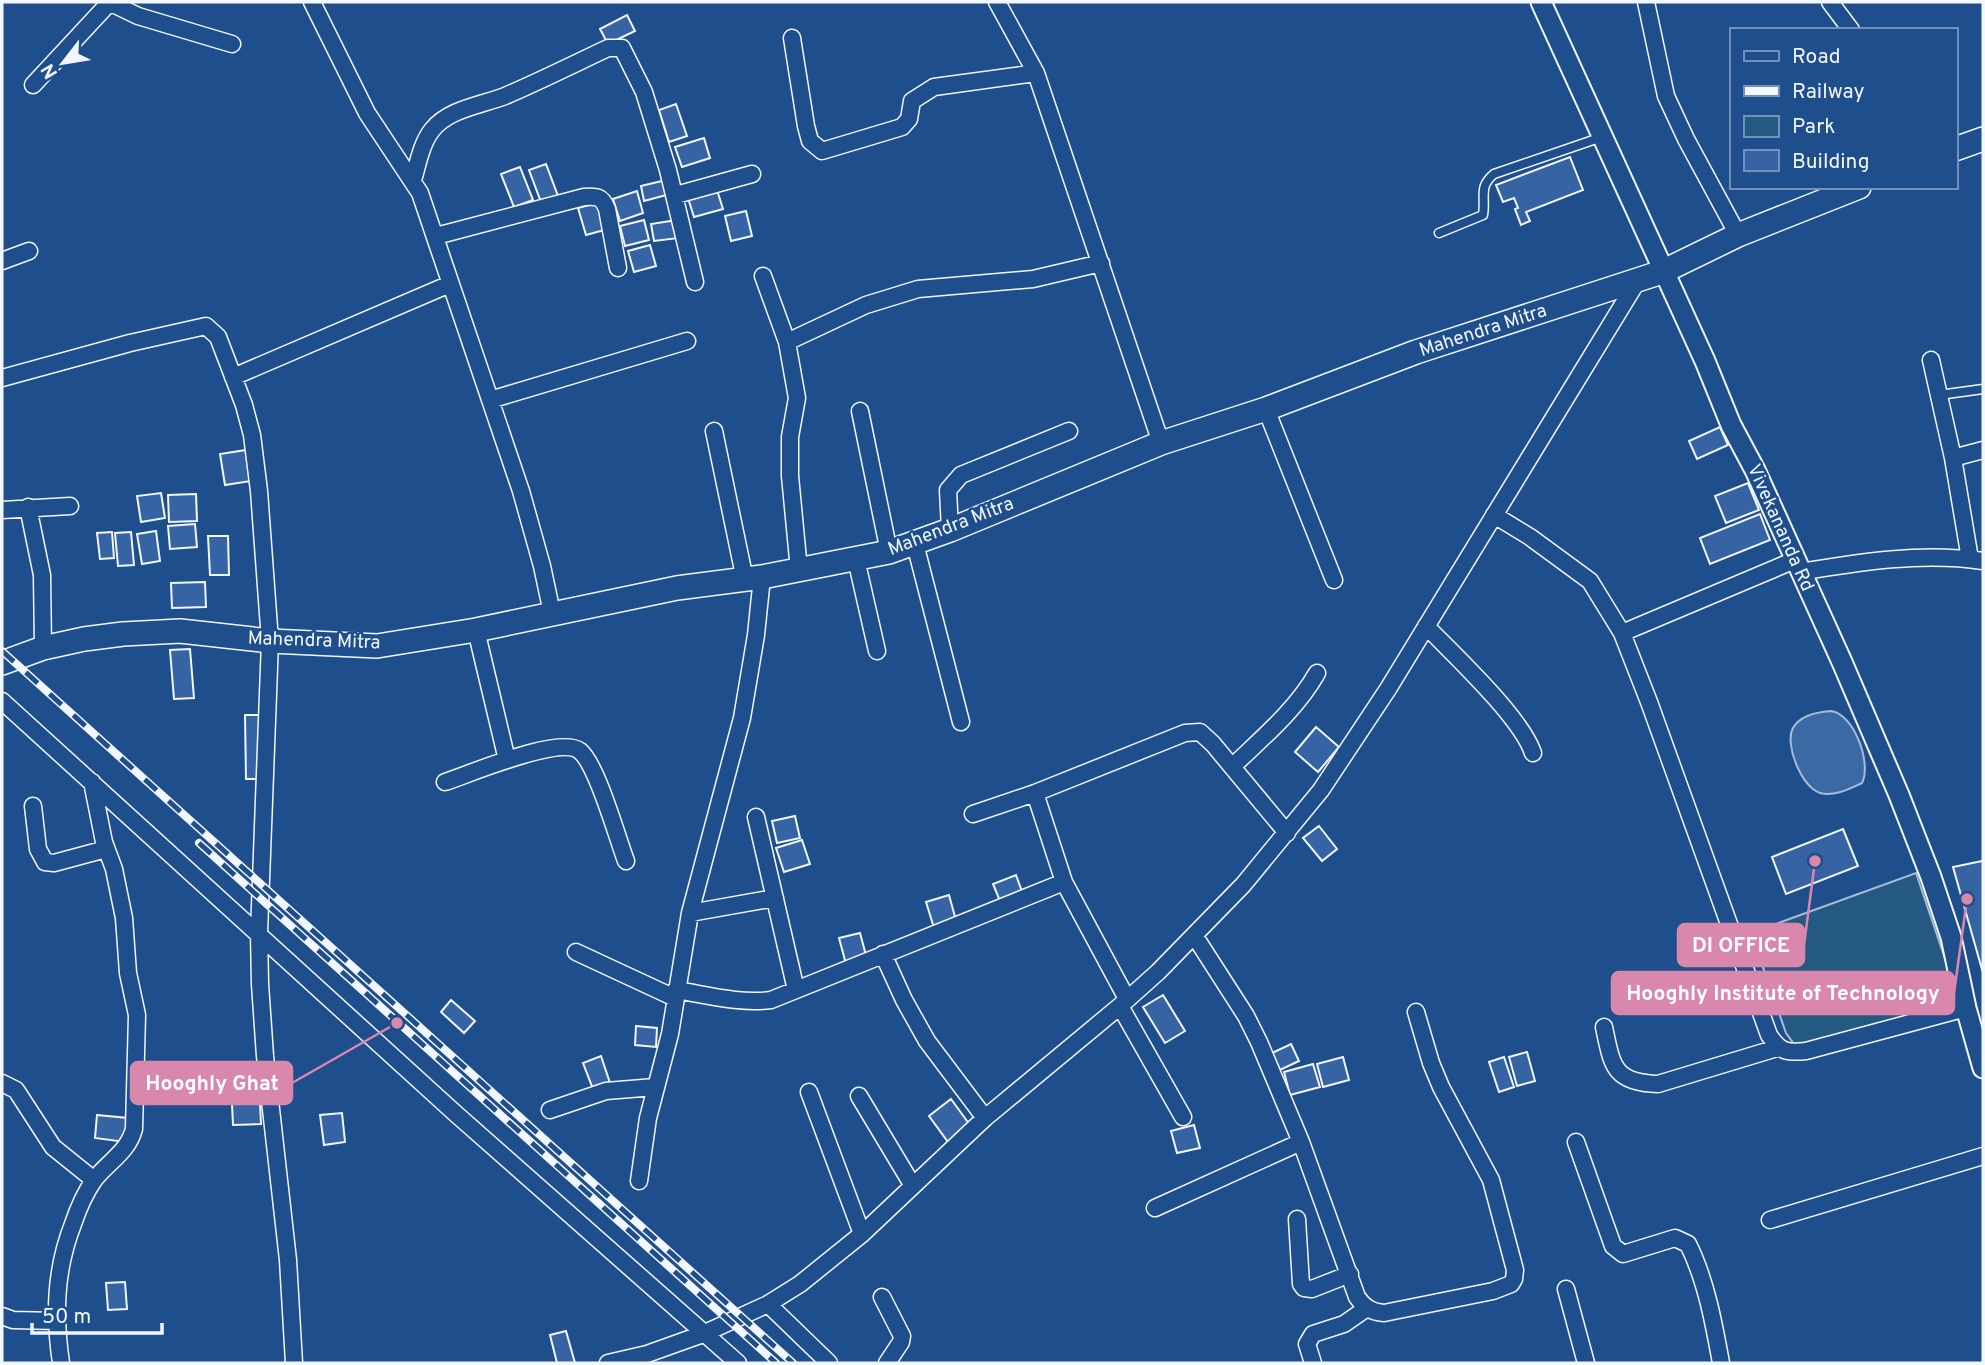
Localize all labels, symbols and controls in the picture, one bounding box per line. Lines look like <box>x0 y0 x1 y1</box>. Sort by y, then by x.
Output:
north arrow <box>28 28 98 98</box>
legend <box>1730 28 1957 189</box>
text: Road <box>1792 44 1841 71</box>
text: N <box>36 59 64 83</box>
text: Railway <box>1792 79 1865 106</box>
text: Park <box>1792 114 1835 141</box>
text: Building <box>1792 149 1870 176</box>
street label: Mahendra Mitra <box>1416 299 1550 363</box>
street label: Vivekananda Rd <box>1741 461 1819 595</box>
street label: Mahendra Mitra <box>885 492 1017 562</box>
street label: Mahendra Mitra <box>247 627 381 655</box>
callout: DI OFFICE <box>1678 924 1804 966</box>
text: DI OFFICE <box>1692 933 1790 960</box>
callout: Hooghly Institute of Technology <box>1612 972 1954 1014</box>
text: Hooghly Institute of Technology <box>1626 981 1940 1008</box>
callout: Hooghly Ghat <box>131 1062 292 1104</box>
text: Hooghly Ghat <box>145 1071 279 1098</box>
scale bar <box>32 1292 161 1336</box>
text: 50 m <box>42 1304 91 1331</box>

